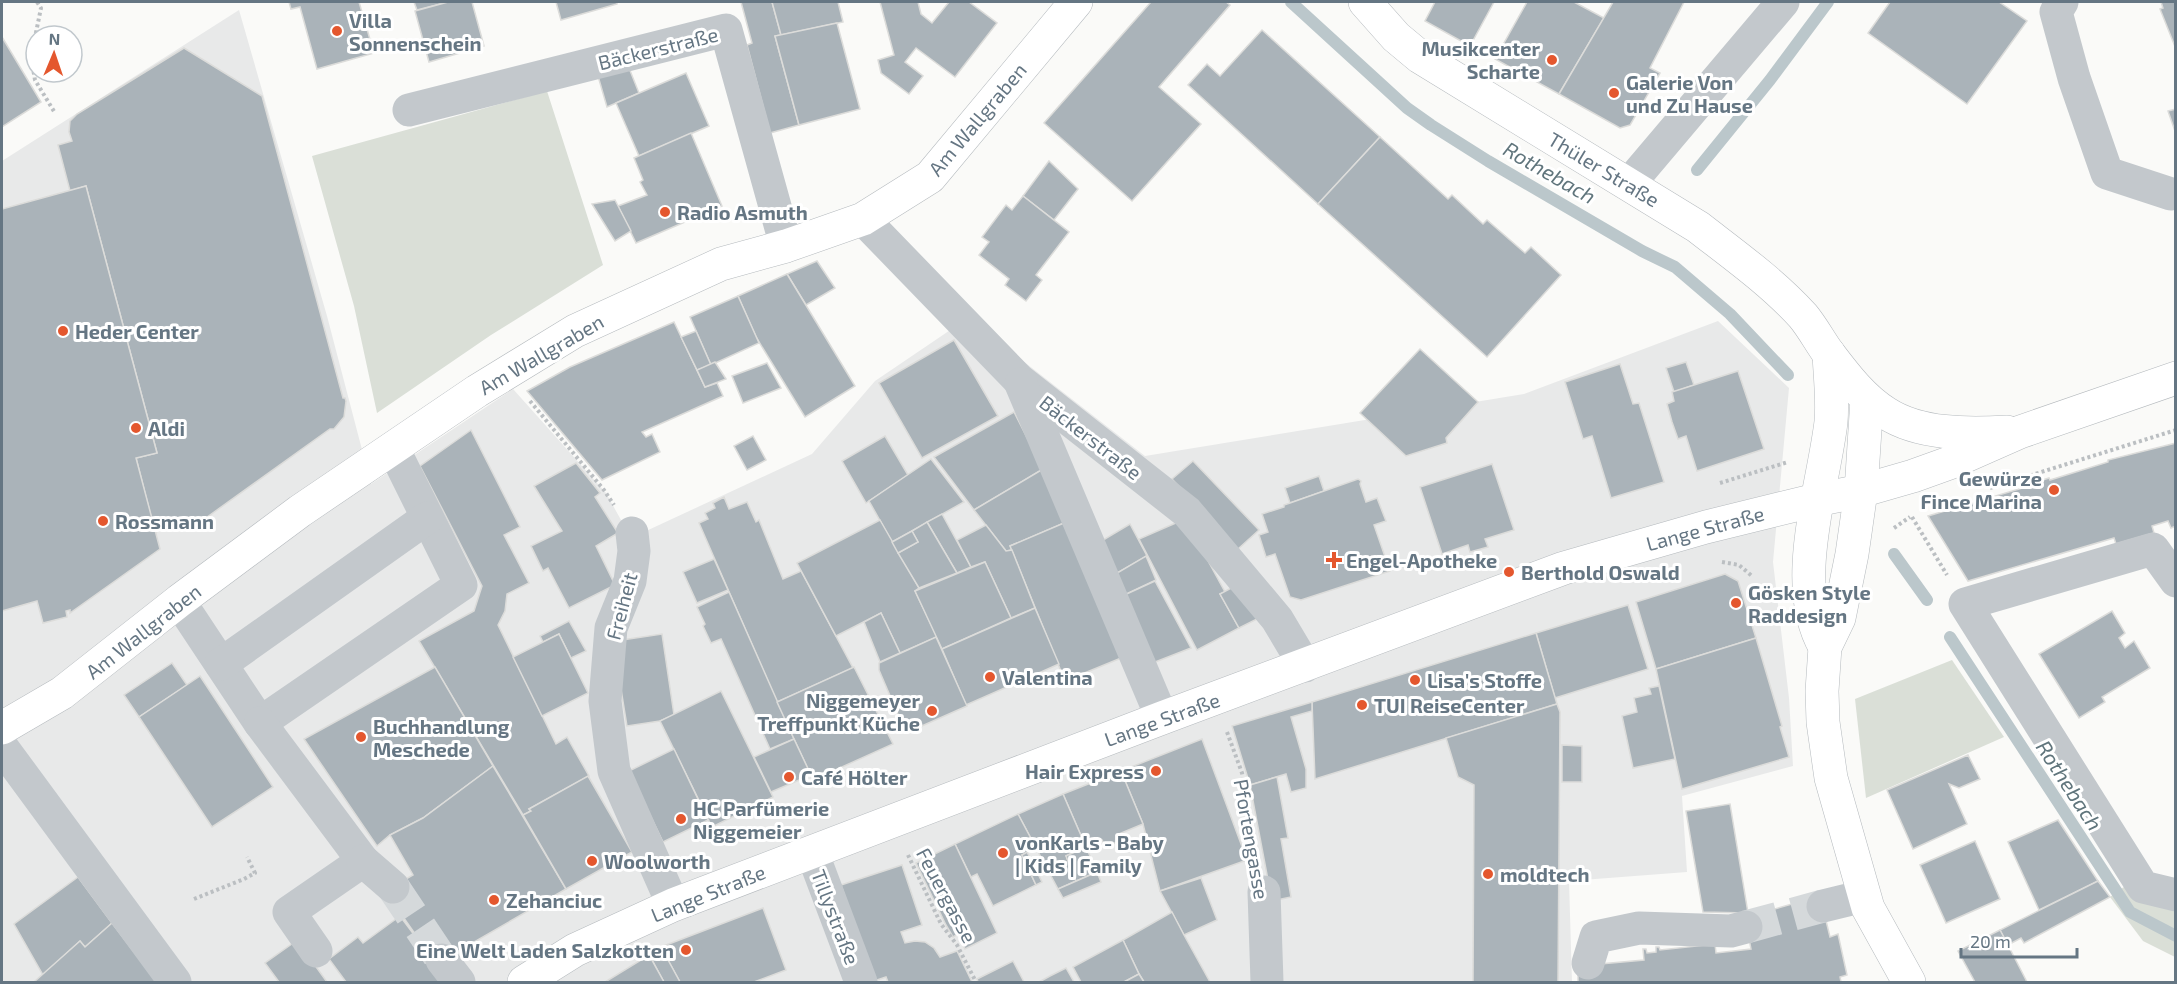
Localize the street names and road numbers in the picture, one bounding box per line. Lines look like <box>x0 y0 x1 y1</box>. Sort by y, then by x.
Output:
street label: Bäckerstraße <box>596 21 720 75</box>
street label: Am Wallgraben <box>923 58 1031 180</box>
street label: Thüler Straße <box>1544 126 1664 212</box>
street label: Am Wallgraben <box>475 309 607 399</box>
street label: Bäckerstraße <box>1035 390 1147 484</box>
street label: Lange Straße <box>1643 501 1767 555</box>
street label: Freiheit <box>600 569 642 642</box>
street label: Am Wallgraben <box>81 579 205 683</box>
street label: Lange Straße <box>1101 687 1223 751</box>
street label: Pfortengasse <box>1230 777 1274 901</box>
street label: Feuergasse <box>912 843 982 947</box>
street label: Lange Straße <box>647 859 769 927</box>
street label: Tillystraße <box>807 866 865 968</box>

